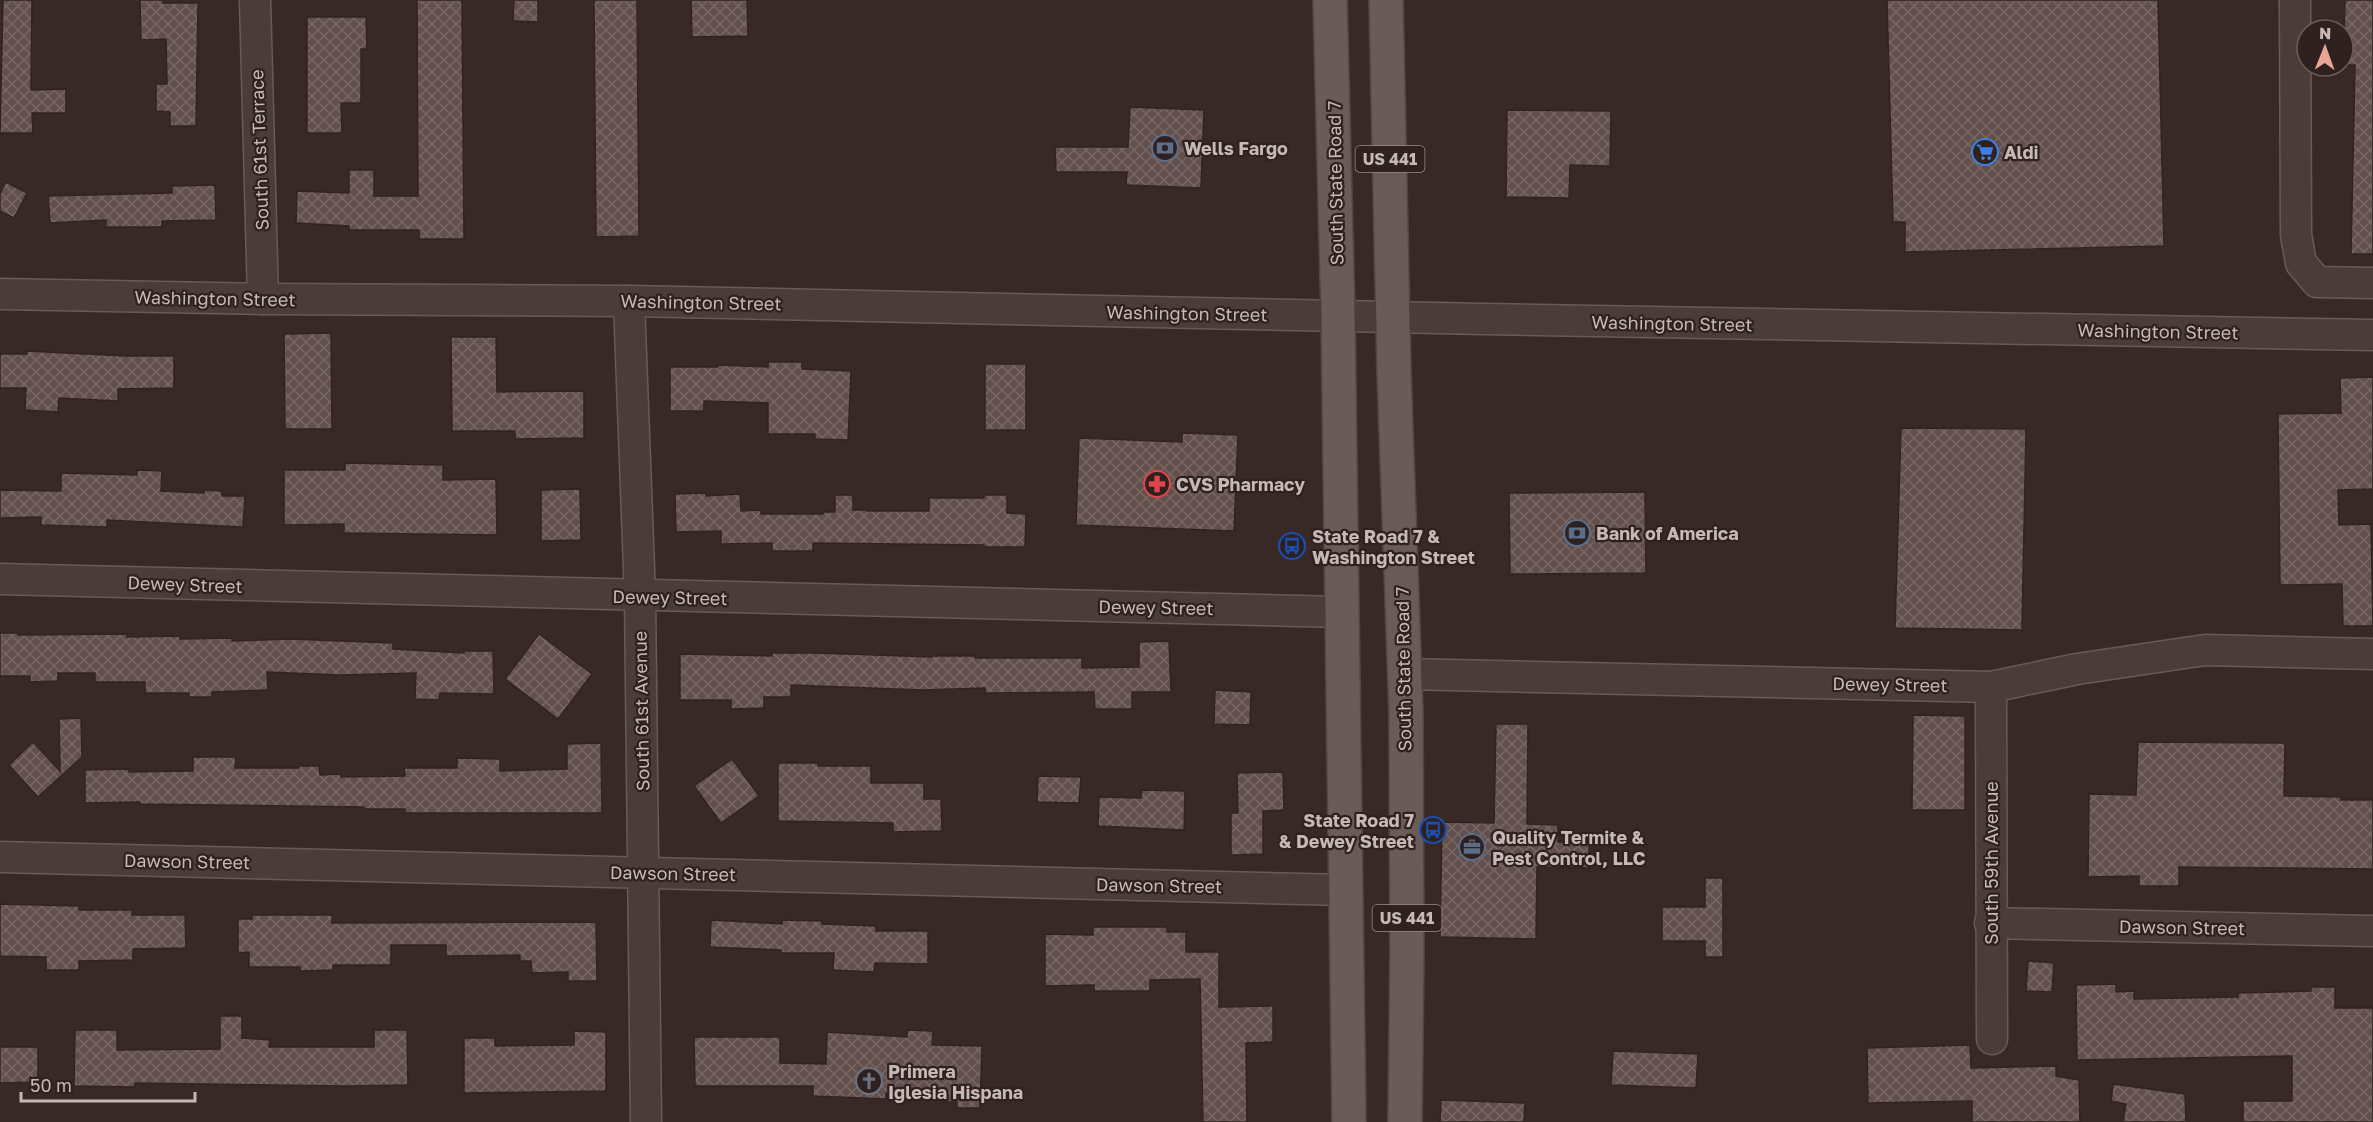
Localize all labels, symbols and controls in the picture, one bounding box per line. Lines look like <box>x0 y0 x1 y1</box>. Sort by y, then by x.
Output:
north arrow <box>2295 18 2355 78</box>
text: N <box>2319 23 2332 43</box>
street label: South 61st Terrace <box>245 69 273 231</box>
street label: South State Road 7 <box>1323 101 1347 265</box>
bank icon: Wells Fargo <box>1150 133 1180 163</box>
place label: Wells Fargo <box>1184 137 1288 159</box>
supermarket icon: Aldi <box>1970 137 2000 167</box>
place label: Aldi <box>2004 141 2039 163</box>
road number: US 441 <box>1356 146 1424 172</box>
street label: Washington Street <box>134 286 296 310</box>
street label: Washington Street <box>620 290 782 314</box>
street label: Washington Street <box>1106 301 1268 325</box>
street label: Washington Street <box>1591 311 1753 335</box>
street label: Washington Street <box>2077 319 2239 343</box>
pharmacy icon: CVS Pharmacy <box>1142 469 1172 499</box>
place label: CVS Pharmacy <box>1176 473 1305 495</box>
bank icon: Bank of America <box>1562 518 1592 548</box>
place label: Bank of America <box>1596 522 1739 544</box>
place label: State Road 7 & Washington Street <box>1312 525 1475 568</box>
bus stop icon: State Road 7 & Washington Street <box>1277 531 1307 561</box>
street label: Dewey Street <box>127 571 243 597</box>
street label: Dewey Street <box>612 585 728 609</box>
street label: South State Road 7 <box>1391 587 1415 751</box>
street label: Dewey Street <box>1098 595 1214 619</box>
street label: South 61st Avenue <box>629 631 653 791</box>
street label: Dewey Street <box>1832 672 1948 696</box>
street label: South 59th Avenue <box>1980 781 2002 945</box>
place label: State Road 7 & Dewey Street <box>1279 809 1414 852</box>
bus stop icon: State Road 7 & Dewey Street <box>1418 815 1448 845</box>
place label: Quality Termite & Pest Control, LLC <box>1492 826 1646 869</box>
office icon: Quality Termite & Pest Control, LLC <box>1457 832 1487 862</box>
street label: Dawson Street <box>124 849 250 873</box>
street label: Dawson Street <box>610 861 736 885</box>
street label: Dawson Street <box>1096 873 1222 897</box>
road number: US 441 <box>1372 905 1442 931</box>
street label: Dawson Street <box>2119 915 2245 939</box>
place label: Primera Iglesia Hispana <box>888 1060 1023 1103</box>
scale bar <box>21 1065 195 1103</box>
church icon: Primera Iglesia Hispana <box>854 1066 884 1096</box>
text: 50 m <box>30 1074 72 1096</box>

